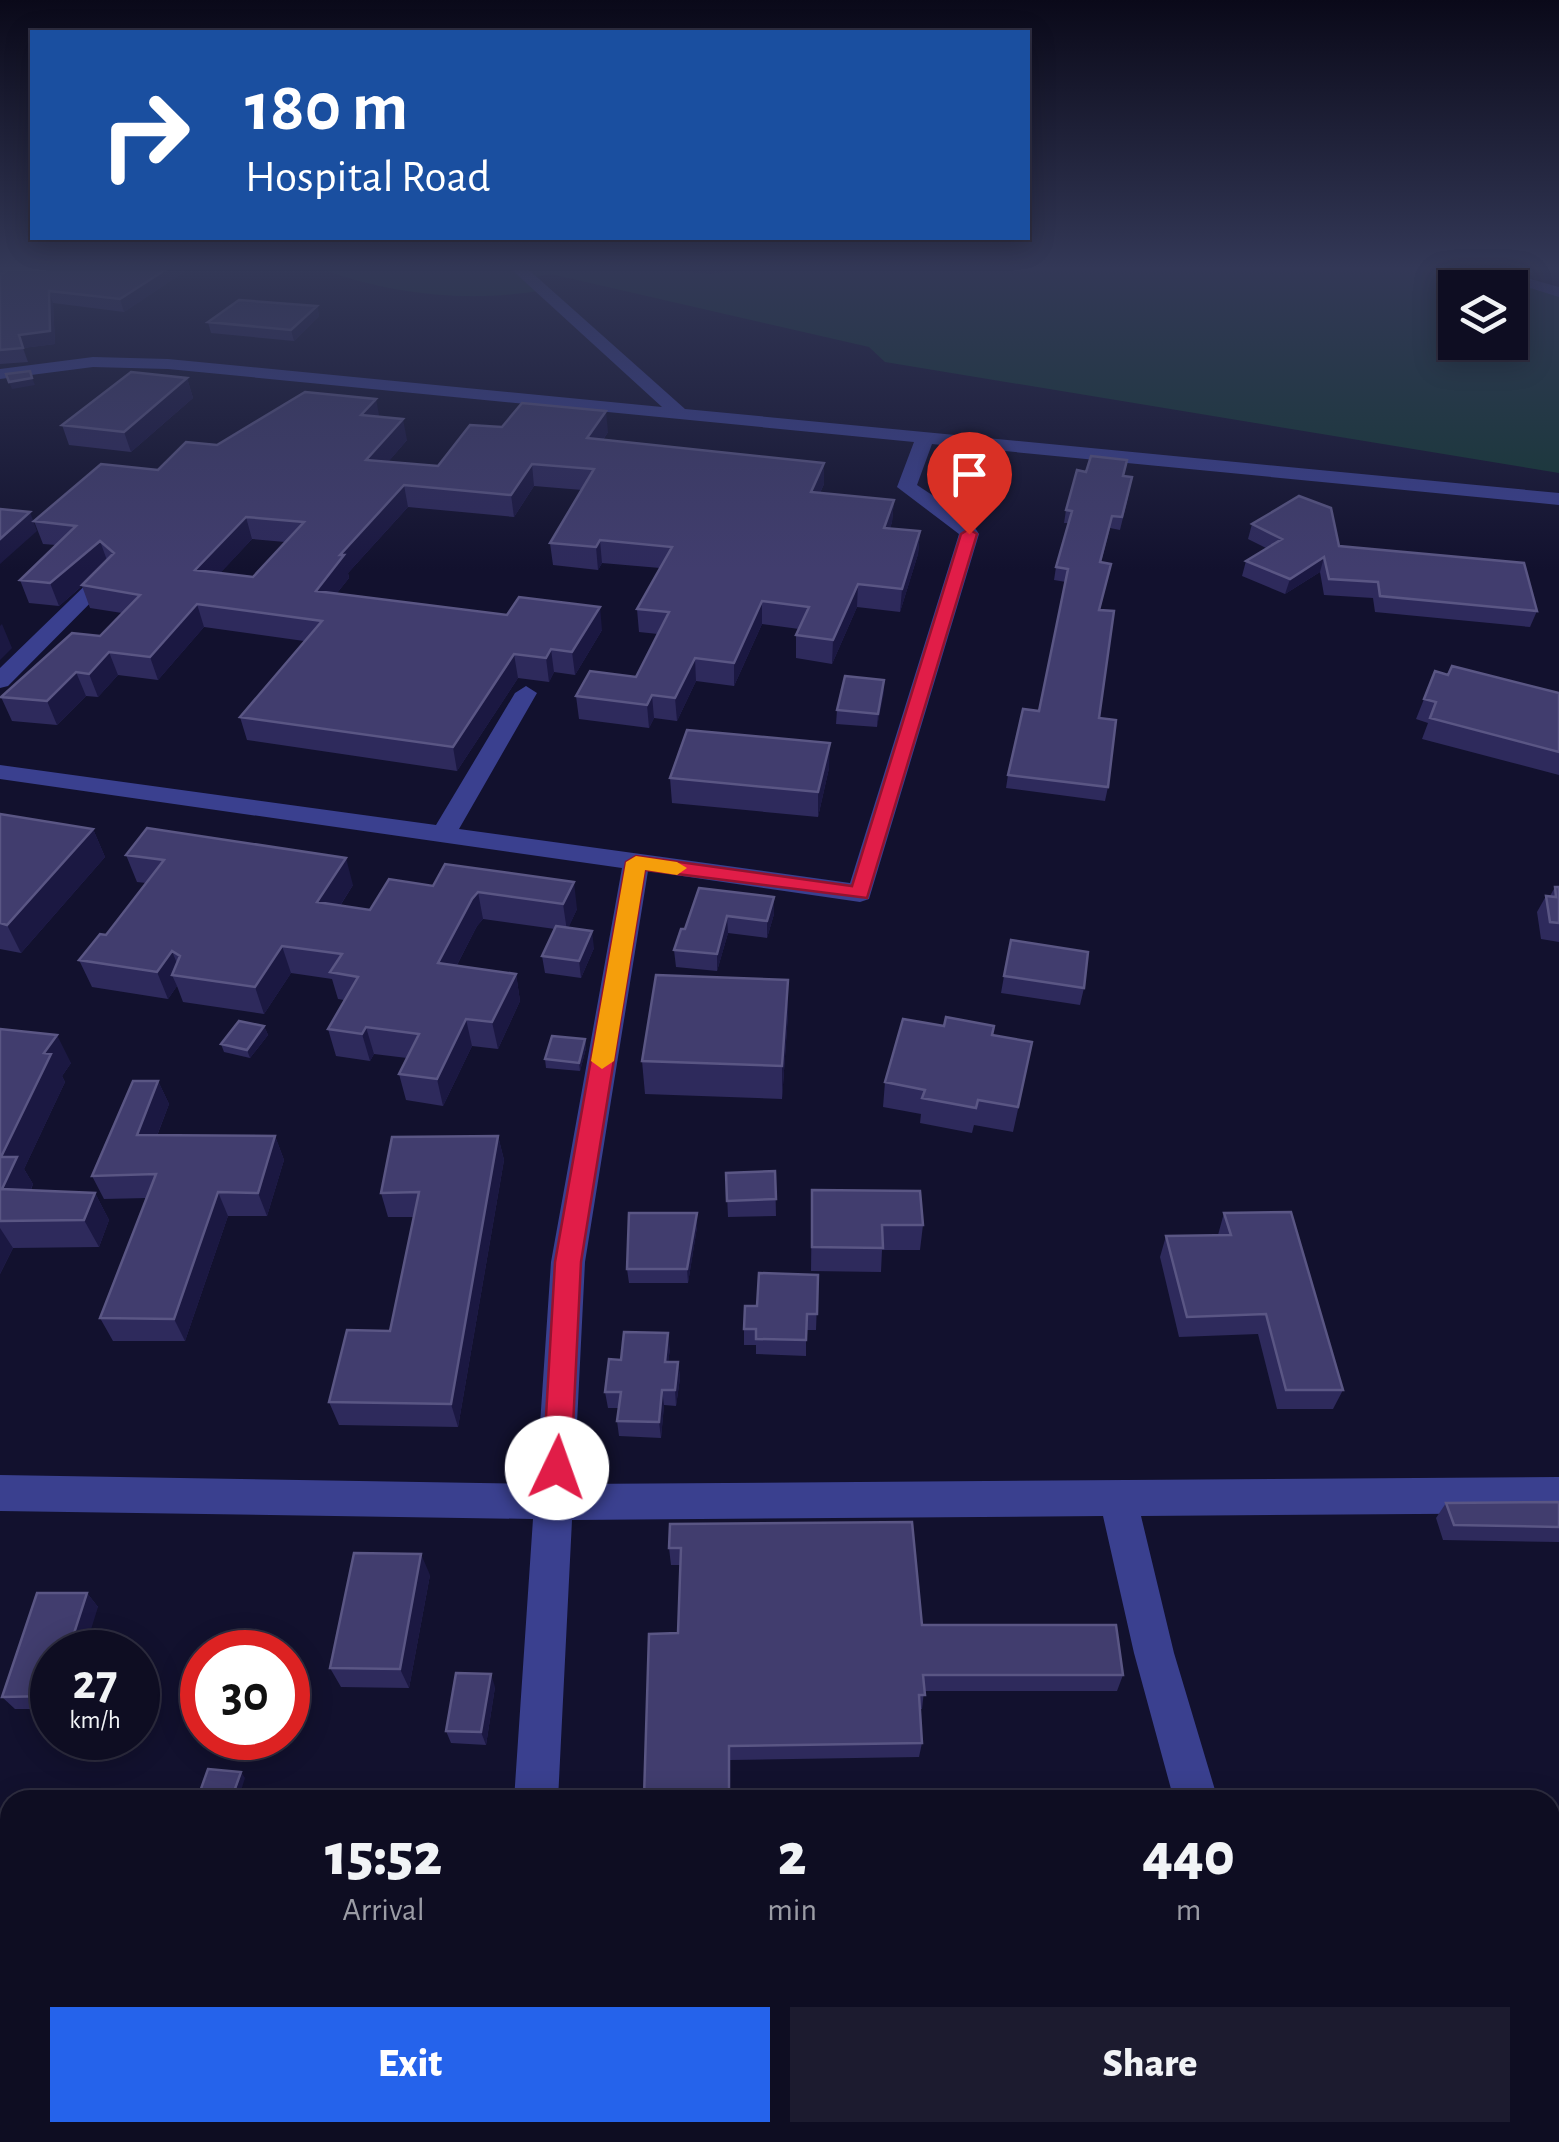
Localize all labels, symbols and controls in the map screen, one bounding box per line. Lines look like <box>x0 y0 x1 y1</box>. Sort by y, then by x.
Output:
icon: right <box>80 70 210 200</box>
text: 180 m <box>245 73 408 143</box>
text: Hospital Road <box>245 155 491 200</box>
map controls <box>1438 270 1528 360</box>
button: layers <box>1438 270 1528 360</box>
pin <box>927 432 1012 535</box>
icon: arrive <box>942 447 997 502</box>
position arrow <box>505 1416 609 1520</box>
speed limit sign: 30 <box>180 1630 310 1760</box>
text: 27 <box>72 1658 118 1708</box>
text: km/h <box>69 1708 121 1733</box>
text: 15:52 <box>325 1826 442 1886</box>
text: 2 <box>778 1826 807 1886</box>
text: 440 <box>1142 1826 1235 1886</box>
text: Arrival <box>342 1894 425 1926</box>
text: min <box>767 1894 817 1926</box>
text: m <box>1176 1894 1201 1926</box>
button: Exit <box>50 2007 770 2122</box>
button: Share <box>790 2007 1510 2122</box>

